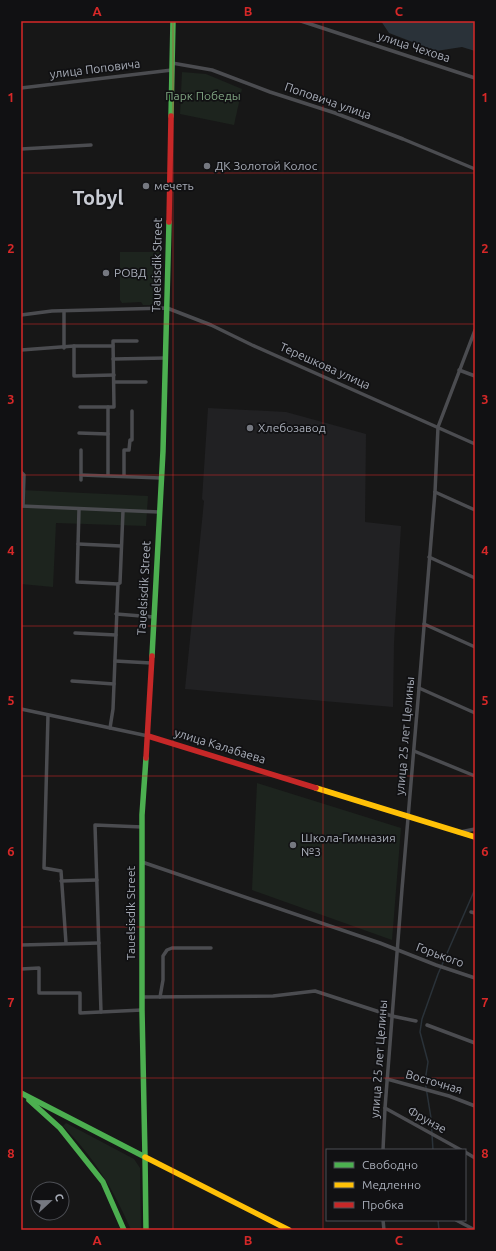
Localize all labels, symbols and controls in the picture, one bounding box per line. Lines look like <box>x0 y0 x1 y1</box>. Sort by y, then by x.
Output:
text: A <box>92 4 102 18</box>
text: B <box>244 4 253 18</box>
text: C <box>395 4 404 18</box>
street label: улица Чехова <box>376 29 452 64</box>
street label: улица Поповича <box>49 57 141 81</box>
street label: Поповича улица <box>283 80 373 121</box>
park label: Парк Победы <box>165 89 241 102</box>
text: 1 <box>7 90 15 104</box>
text: 1 <box>481 90 489 104</box>
place label: ДК Золотой Колос <box>215 159 318 172</box>
marker: ДК Золотой Колос <box>202 161 212 171</box>
place label: мечеть <box>154 179 194 192</box>
marker: мечеть <box>141 181 151 191</box>
district label: Tobyl <box>72 186 124 209</box>
street label: Tauelsisdik Street <box>149 217 164 312</box>
text: 2 <box>7 241 15 255</box>
text: 2 <box>481 241 489 255</box>
place label: РОВД <box>114 266 146 279</box>
marker: РОВД <box>101 268 111 278</box>
street label: Терешкова улица <box>278 340 372 391</box>
text: 3 <box>7 392 15 406</box>
text: 3 <box>481 392 489 406</box>
place label: Хлебозавод <box>258 421 326 434</box>
marker: Хлебозавод <box>245 423 255 433</box>
street label: Tauelsisdik Street <box>135 540 152 636</box>
text: 4 <box>7 543 15 557</box>
text: 4 <box>481 543 489 557</box>
street label: улица 25 лет Целины <box>393 676 416 796</box>
text: 5 <box>7 693 15 707</box>
text: 5 <box>481 693 489 707</box>
street label: улица Калабаева <box>173 725 267 766</box>
place label: Школа-Гимназия №3 <box>301 831 396 858</box>
marker: Школа-Гимназия №3 <box>288 840 298 850</box>
text: 6 <box>7 844 15 858</box>
text: 6 <box>481 844 489 858</box>
street label: Tauelsisdik Street <box>124 865 137 960</box>
street label: Горького <box>415 940 466 969</box>
text: 7 <box>7 995 15 1009</box>
text: 7 <box>481 995 489 1009</box>
street label: улица 25 лет Целины <box>368 999 389 1119</box>
street label: Восточная <box>404 1067 464 1096</box>
street label: Фрунзе <box>405 1104 449 1136</box>
text: 8 <box>7 1146 15 1160</box>
text: 8 <box>481 1146 489 1160</box>
legend <box>326 1149 466 1221</box>
text: Свободно <box>362 1158 418 1171</box>
text: Медленно <box>362 1178 421 1191</box>
north arrow <box>30 1181 70 1221</box>
text: С <box>52 1192 66 1203</box>
text: Пробка <box>362 1198 404 1211</box>
text: A <box>92 1233 102 1247</box>
text: B <box>244 1233 253 1247</box>
text: C <box>395 1233 404 1247</box>

